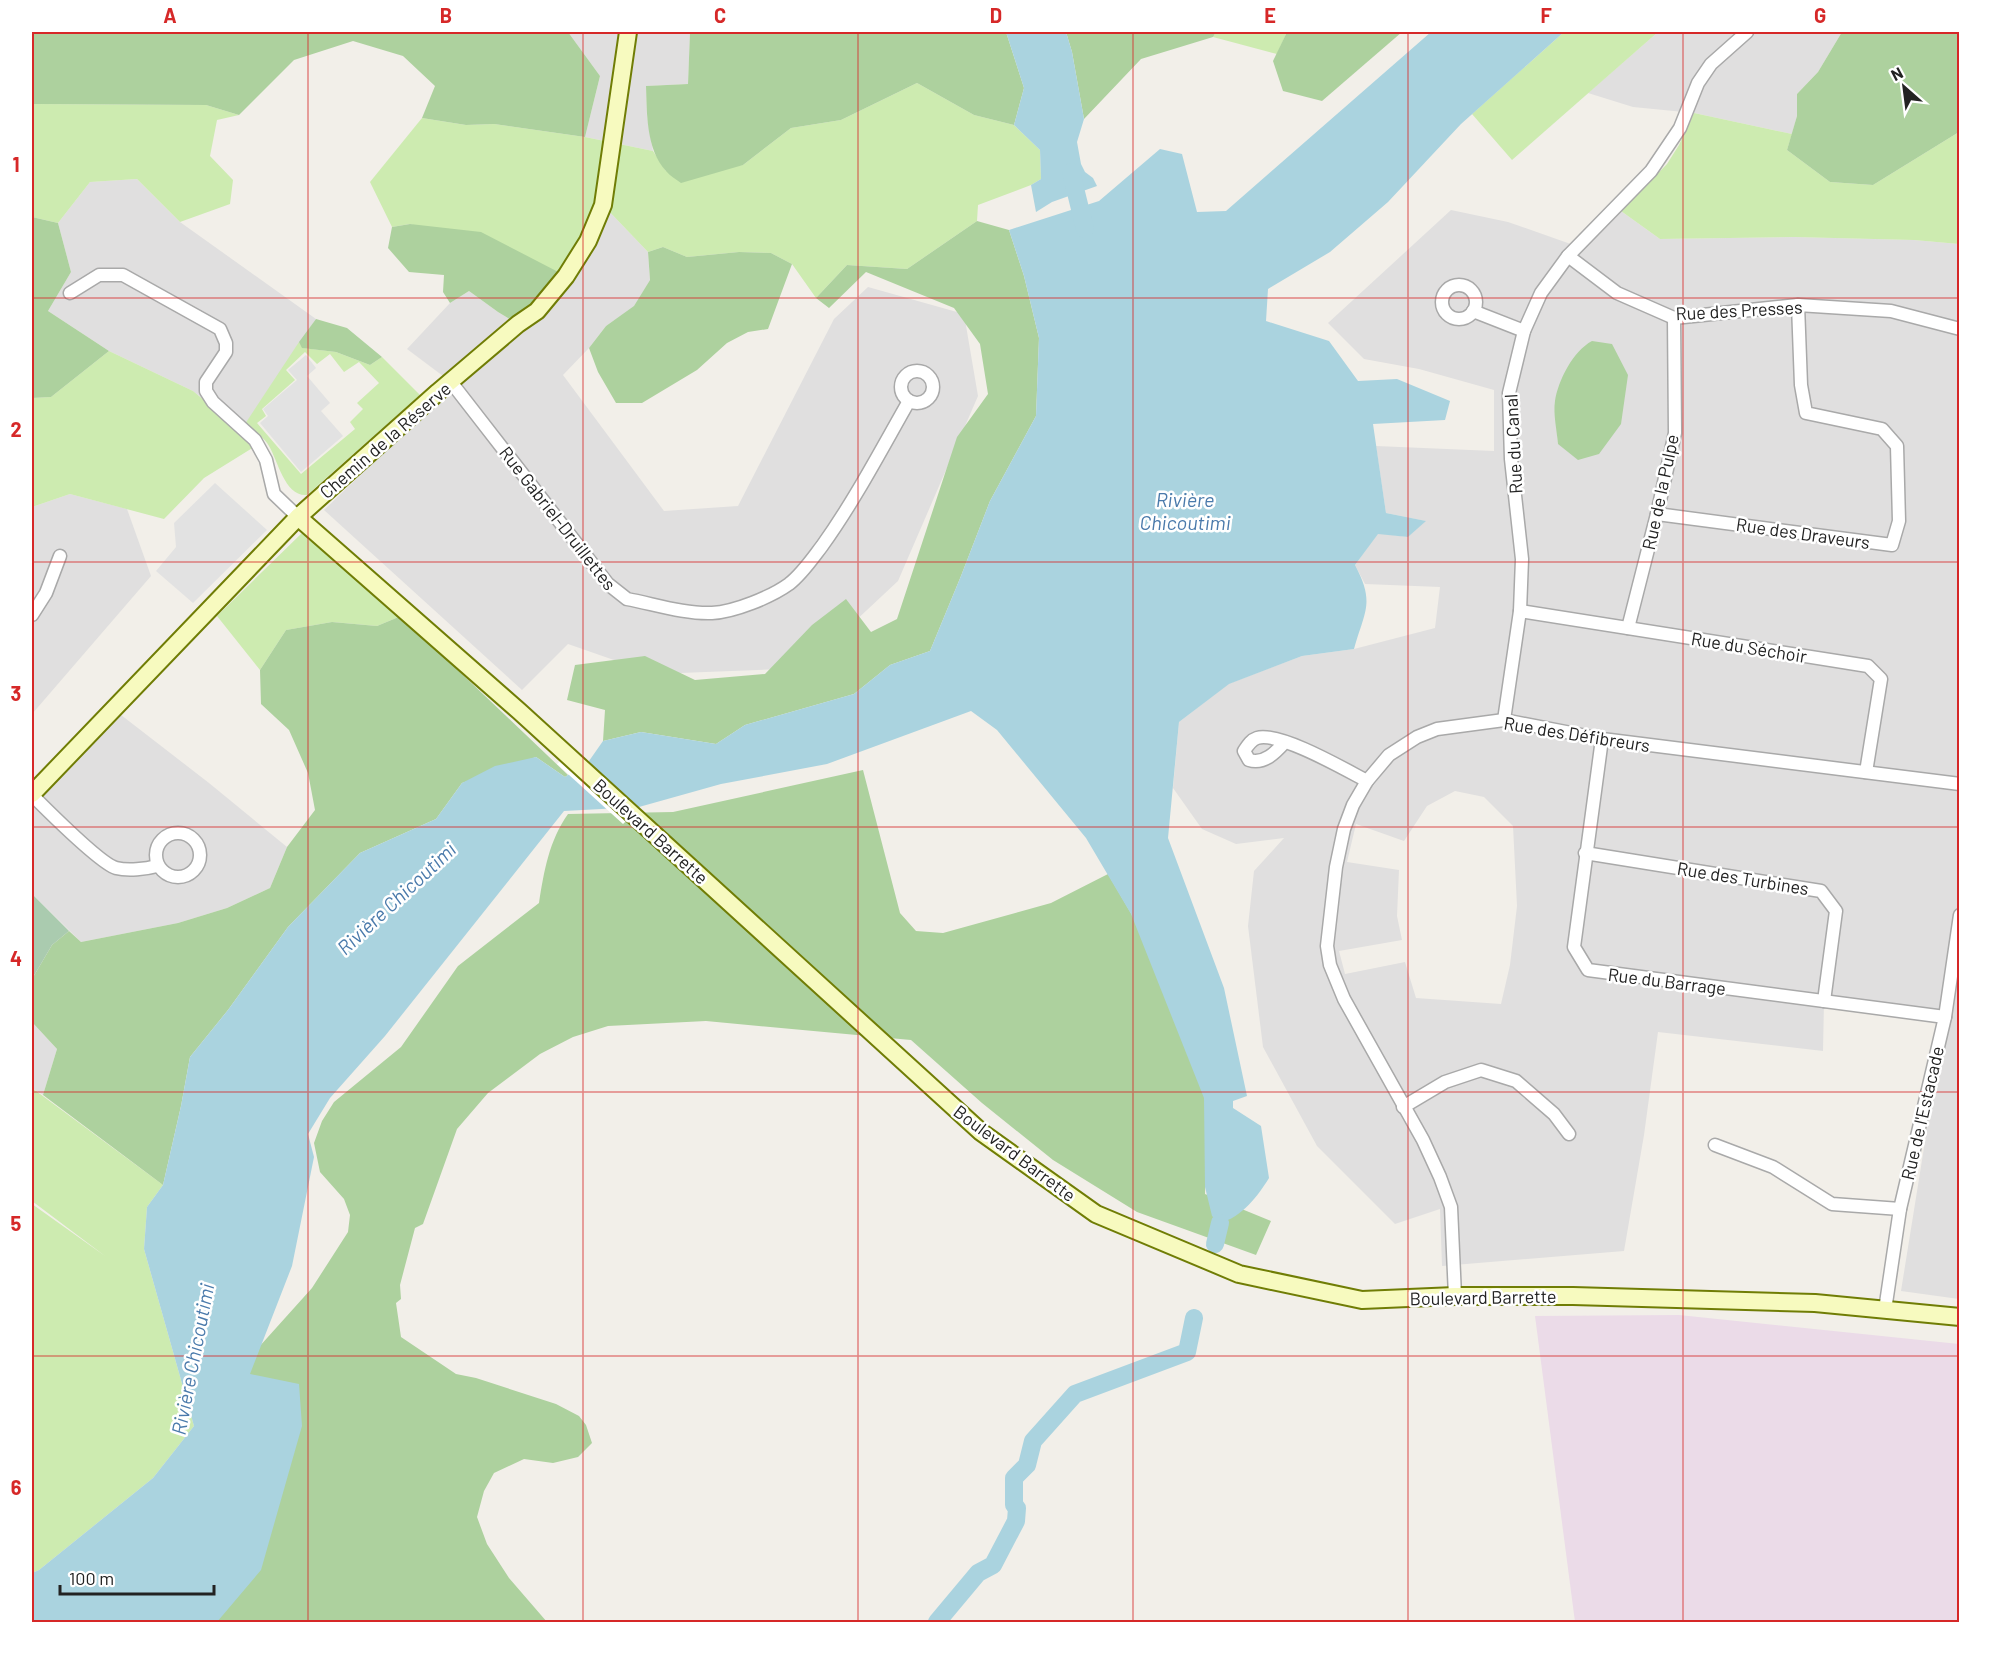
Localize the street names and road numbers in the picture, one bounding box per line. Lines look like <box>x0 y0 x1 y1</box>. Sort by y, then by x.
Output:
street label: Rue des Presses <box>1675 296 1803 324</box>
street label: Chemin de la Réserve <box>315 377 455 503</box>
street label: Rue du Canal <box>1499 394 1527 494</box>
street label: Rue de la Pulpe <box>1637 432 1683 552</box>
street label: Rue Gabriel-Druillettes <box>495 442 621 594</box>
street label: Rue des Draveurs <box>1735 513 1871 553</box>
street label: Rue du Séchoir <box>1690 627 1809 667</box>
street label: Rue des Défibreurs <box>1502 712 1652 756</box>
street label: Boulevard Barrette <box>589 774 713 888</box>
street label: Rue des Turbines <box>1676 857 1810 899</box>
street label: Rue du Barrage <box>1607 963 1727 999</box>
street label: Rue de l'Estacade <box>1896 1044 1948 1182</box>
street label: Boulevard Barrette <box>950 1100 1080 1206</box>
street label: Boulevard Barrette <box>1409 1285 1557 1309</box>

